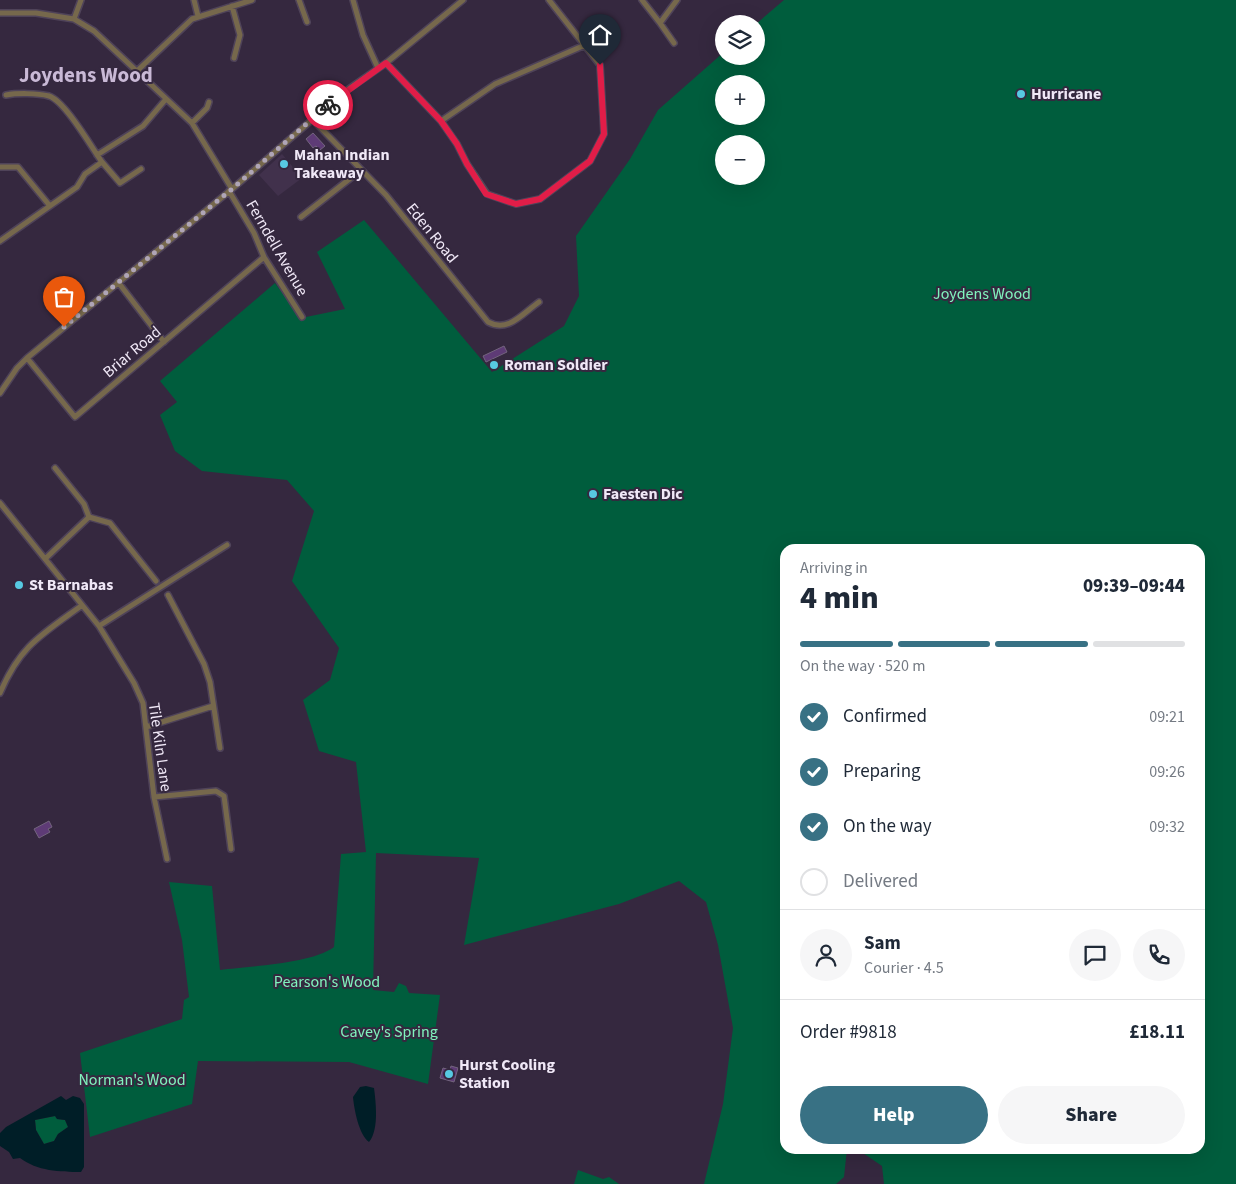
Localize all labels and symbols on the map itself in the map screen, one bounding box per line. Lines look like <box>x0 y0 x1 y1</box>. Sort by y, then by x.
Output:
pin <box>579 14 621 65</box>
district label: Joydens Wood <box>19 60 153 90</box>
courier <box>303 80 353 130</box>
place label: Hurricane <box>1031 83 1101 105</box>
marker: Hurricane <box>1015 88 1027 100</box>
place label: Mahan Indian Takeaway <box>294 144 390 184</box>
marker: Mahan Indian Takeaway <box>278 158 290 170</box>
street label: Ferndell Avenue <box>241 196 313 300</box>
street label: Eden Road <box>401 198 463 268</box>
pin <box>43 276 85 327</box>
park label: Joydens Wood <box>933 283 1031 305</box>
street label: Briar Road <box>98 321 166 383</box>
place label: Roman Soldier <box>504 354 608 376</box>
marker: Roman Soldier <box>488 359 500 371</box>
place label: Faesten Dic <box>603 483 683 505</box>
marker: Faesten Dic <box>587 488 599 500</box>
place label: St Barnabas <box>29 574 113 596</box>
marker: St Barnabas <box>13 579 25 591</box>
street label: Tile Kiln Lane <box>143 701 177 793</box>
park label: Pearson's Wood <box>274 971 380 993</box>
park label: Cavey's Spring <box>340 1021 438 1043</box>
place label: Hurst Cooling Station <box>459 1054 555 1094</box>
marker: Hurst Cooling Station <box>443 1068 455 1080</box>
park label: Norman's Wood <box>78 1069 186 1091</box>

